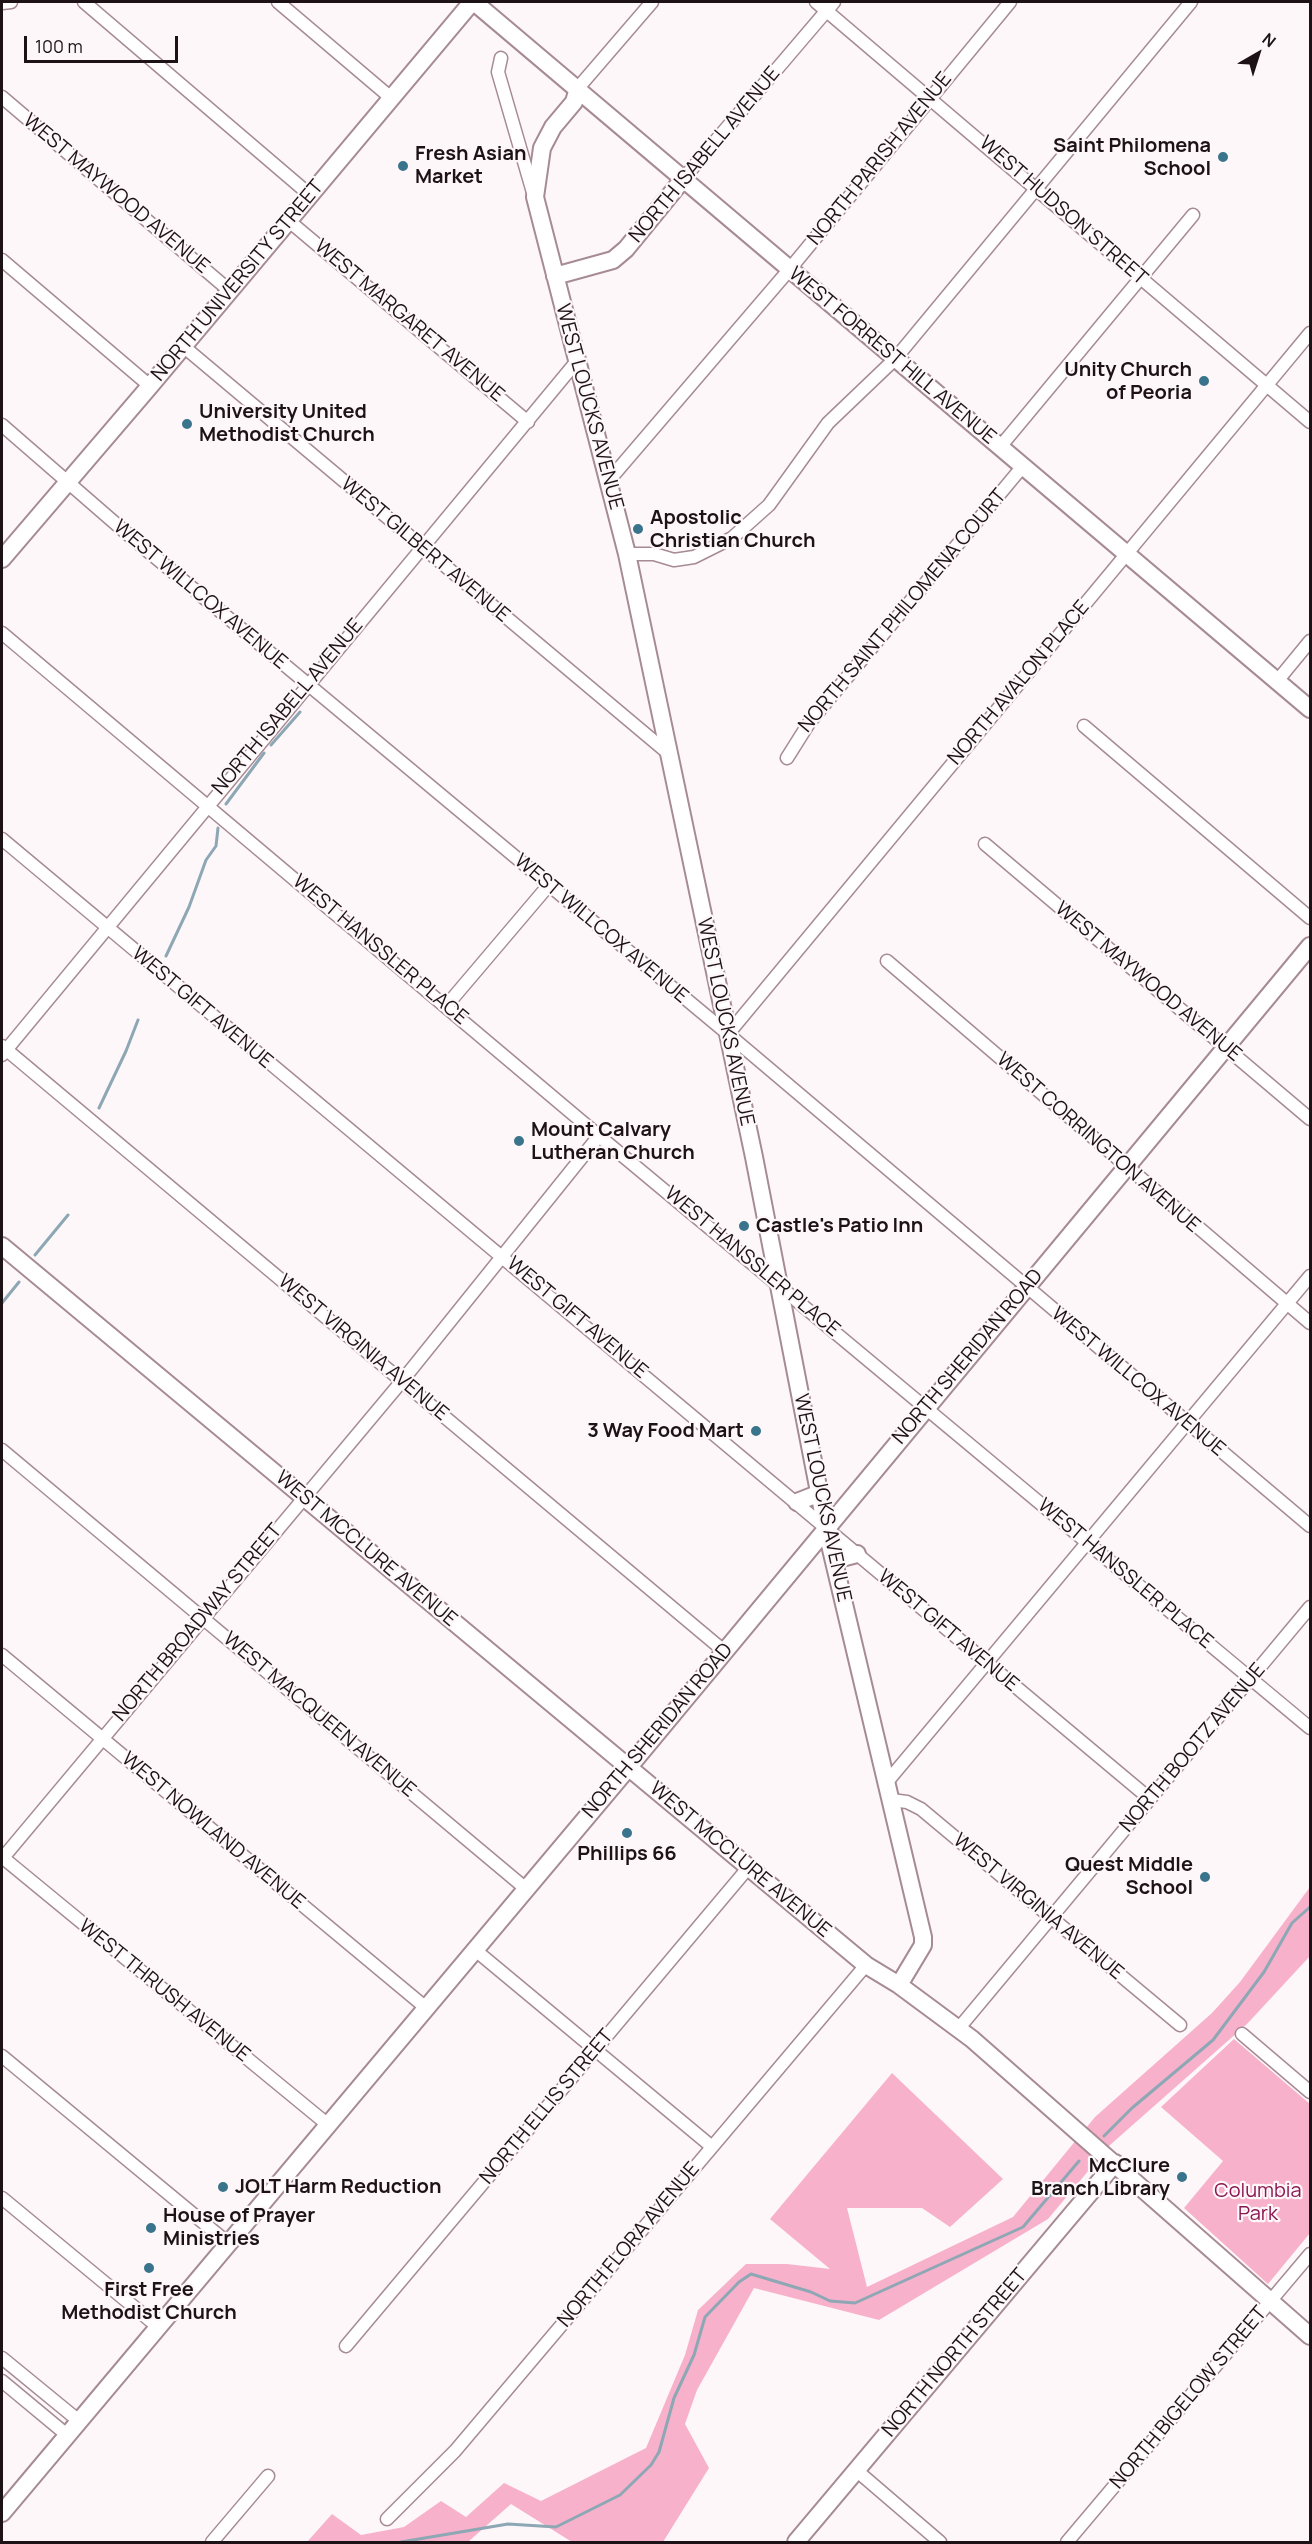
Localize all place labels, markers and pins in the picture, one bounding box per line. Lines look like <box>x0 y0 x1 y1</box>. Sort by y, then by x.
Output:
place label: Saint Philomena School <box>1053 134 1211 181</box>
place label: Fresh Asian Market <box>415 142 527 189</box>
marker: Saint Philomena School <box>1216 150 1230 164</box>
marker: Fresh Asian Market <box>396 159 410 173</box>
place label: Unity Church of Peoria <box>1064 358 1192 405</box>
marker: Unity Church of Peoria <box>1197 374 1211 388</box>
place label: University United Methodist Church <box>199 400 375 447</box>
marker: University United Methodist Church <box>180 417 194 431</box>
place label: Apostolic Christian Church <box>650 506 816 553</box>
marker: Apostolic Christian Church <box>631 522 645 536</box>
place label: Mount Calvary Lutheran Church <box>531 1118 695 1165</box>
marker: Mount Calvary Lutheran Church <box>512 1134 526 1148</box>
place label: Castle's Patio Inn <box>756 1214 923 1238</box>
marker: Castle's Patio Inn <box>737 1219 751 1233</box>
place label: 3 Way Food Mart <box>587 1419 744 1443</box>
marker: 3 Way Food Mart <box>749 1424 763 1438</box>
marker: Phillips 66 <box>620 1826 634 1840</box>
place label: Phillips 66 <box>577 1842 677 1866</box>
place label: Quest Middle School <box>1065 1853 1193 1900</box>
marker: Quest Middle School <box>1198 1870 1212 1884</box>
place label: McClure Branch Library <box>1031 2154 1170 2201</box>
marker: McClure Branch Library <box>1175 2170 1189 2184</box>
place label: JOLT Harm Reduction <box>235 2175 441 2199</box>
marker: JOLT Harm Reduction <box>216 2180 230 2194</box>
place label: House of Prayer Ministries <box>163 2204 315 2251</box>
marker: House of Prayer Ministries <box>144 2221 158 2235</box>
marker: First Free Methodist Church <box>142 2261 156 2275</box>
place label: First Free Methodist Church <box>61 2278 237 2325</box>

